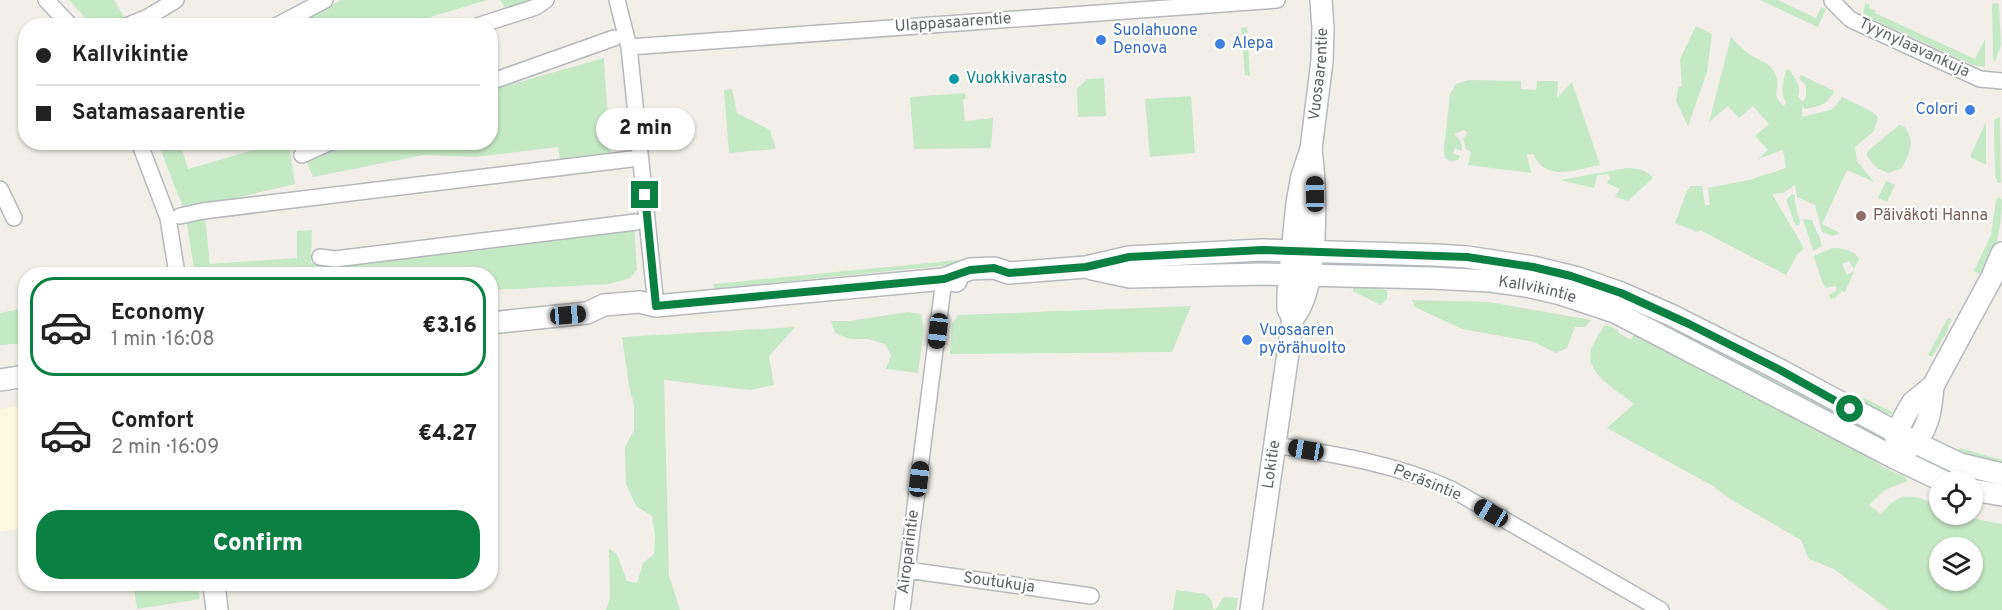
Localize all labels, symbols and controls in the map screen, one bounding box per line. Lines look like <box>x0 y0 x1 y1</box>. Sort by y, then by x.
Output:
street label: Ulappasaarentie <box>894 9 1012 37</box>
street label: Tyynylaavankuja <box>1855 13 1973 83</box>
place label: Suolahuone Denova <box>1113 21 1198 59</box>
street label: Vuosaarentie <box>1305 27 1333 122</box>
marker: Suolahuone Denova <box>1094 33 1108 47</box>
place label: Alepa <box>1232 34 1274 54</box>
marker: Alepa <box>1213 37 1227 51</box>
text: Kallvikintie <box>72 42 188 69</box>
place label: Vuokkivarasto <box>966 69 1067 89</box>
marker: Vuokkivarasto <box>947 72 961 86</box>
text: Satamasaarentie <box>72 100 245 127</box>
place label: Colori <box>1915 100 1958 120</box>
marker: Colori <box>1963 103 1977 117</box>
callout: 2 min <box>596 108 694 150</box>
text: 2 min <box>619 116 672 142</box>
car <box>1306 176 1324 212</box>
route end <box>631 181 658 208</box>
place label: Päiväkoti Hanna <box>1873 206 1988 226</box>
marker: Päiväkoti Hanna <box>1854 209 1868 223</box>
street label: Kallvikintie <box>1497 272 1579 308</box>
icon: car <box>39 300 93 354</box>
text: Economy <box>111 300 205 327</box>
car <box>549 304 587 326</box>
car <box>927 312 949 350</box>
text: €3.16 <box>422 313 477 340</box>
place label: Vuosaaren pyörähuolto <box>1259 321 1346 359</box>
text: 1 min · 16:08 <box>111 327 215 353</box>
marker: Vuosaaren pyörähuolto <box>1240 333 1254 347</box>
route start <box>1836 395 1863 422</box>
icon: car <box>39 408 93 462</box>
text: Comfort <box>111 408 194 435</box>
text: €4.27 <box>418 421 477 448</box>
text: 2 min · 16:09 <box>111 435 219 461</box>
car <box>1287 438 1325 462</box>
street label: Lokitie <box>1259 439 1285 490</box>
car <box>908 460 930 498</box>
street label: Peräsintie <box>1390 460 1464 506</box>
map controls <box>1929 471 1983 591</box>
button: locate <box>1929 471 1983 525</box>
car <box>1471 496 1511 530</box>
street label: Airoparintie <box>894 509 924 595</box>
button: Confirm <box>36 510 480 579</box>
button: layers <box>1929 537 1983 591</box>
street label: Soutukuja <box>962 568 1036 598</box>

